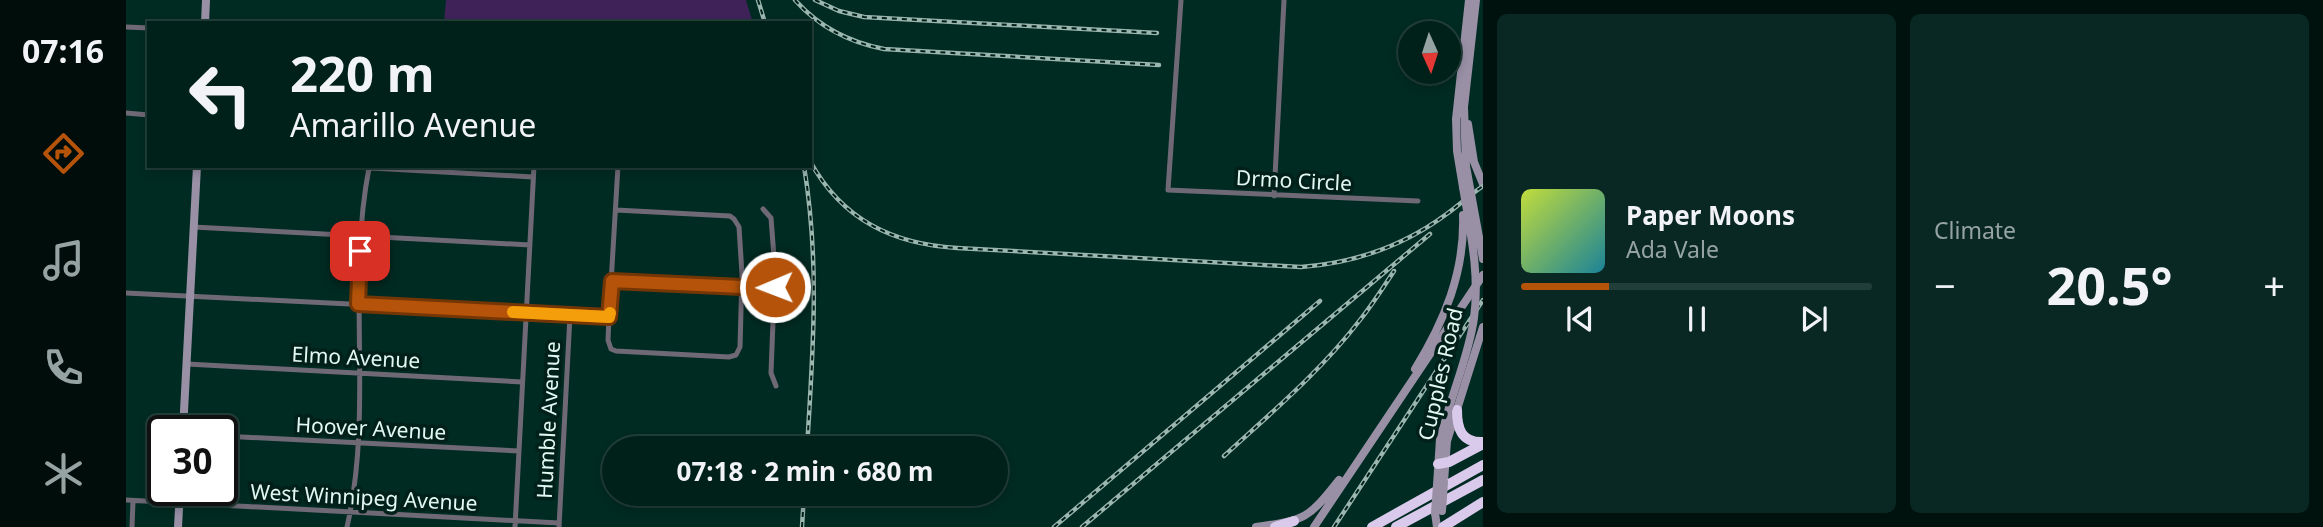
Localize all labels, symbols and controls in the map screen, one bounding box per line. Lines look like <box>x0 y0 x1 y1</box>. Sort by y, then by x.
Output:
north arrow <box>1398 21 1461 84</box>
map controls <box>1398 21 1461 84</box>
text: 07:16 <box>22 29 104 72</box>
text: 220 m <box>290 40 435 106</box>
icon: left <box>175 49 266 140</box>
text: Amarillo Avenue <box>290 103 536 146</box>
icon: directions <box>39 129 88 178</box>
street label: Drmo Circle <box>1235 163 1353 197</box>
text: Paper Moons <box>1626 197 1795 233</box>
text: Climate <box>1934 214 2016 246</box>
pin <box>330 221 390 281</box>
icon: arrive <box>341 232 379 270</box>
text: Ada Vale <box>1626 233 1719 265</box>
icon: music <box>39 236 88 285</box>
text: 20.5° <box>2047 249 2172 320</box>
position arrow <box>738 250 812 324</box>
text: − <box>1934 259 1956 311</box>
text: + <box>2263 259 2285 311</box>
icon: previous <box>1561 300 1599 338</box>
icon: pause <box>1678 300 1716 338</box>
icon: next <box>1795 300 1833 338</box>
street label: Cupples Road <box>1411 305 1469 443</box>
street label: Elmo Avenue <box>291 340 421 374</box>
street label: Humble Avenue <box>530 341 566 499</box>
icon: phone <box>39 343 88 392</box>
street label: Hoover Avenue <box>295 410 447 446</box>
speed limit sign: 30 <box>147 415 238 506</box>
icon: climate <box>39 449 88 498</box>
text: 07:18 · 2 min · 680 m <box>677 453 933 489</box>
street label: West Winnipeg Avenue <box>250 477 478 517</box>

